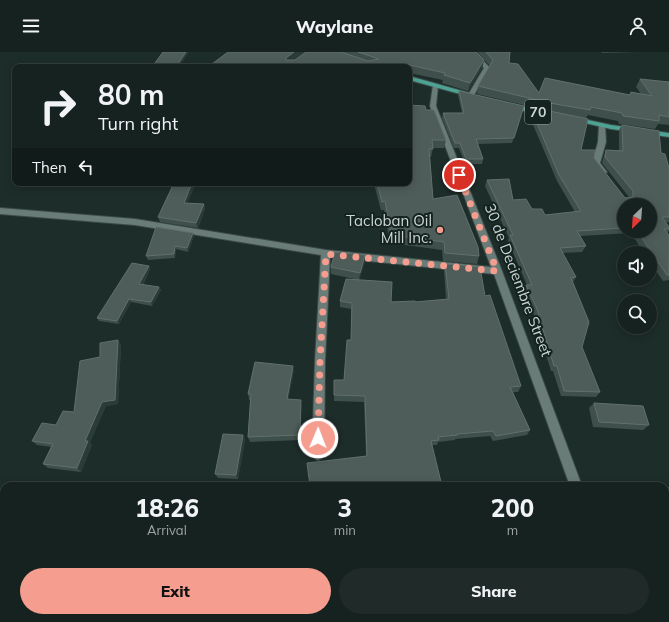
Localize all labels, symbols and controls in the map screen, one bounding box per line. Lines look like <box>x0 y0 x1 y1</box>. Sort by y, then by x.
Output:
icon: menu <box>20 15 42 37</box>
text: Waylane <box>296 15 373 38</box>
icon: person <box>627 15 649 37</box>
text: 80 m <box>98 77 164 112</box>
icon: right <box>32 80 84 132</box>
road number: 70 <box>525 100 551 124</box>
text: Turn right <box>98 112 178 135</box>
icon: left <box>75 156 97 178</box>
text: Then <box>32 158 67 177</box>
pin <box>442 158 476 192</box>
icon: arrive <box>448 164 470 186</box>
north arrow <box>617 198 657 238</box>
map controls <box>617 198 657 334</box>
street label: 30 de Deciembre Street <box>480 201 556 359</box>
place label: Tacloban Oil Mill Inc. <box>346 211 432 247</box>
marker: Tacloban Oil Mill Inc. <box>435 225 445 235</box>
button: sound <box>617 246 657 286</box>
button: search <box>617 294 657 334</box>
position arrow <box>297 417 339 459</box>
text: 18:26 <box>135 493 199 523</box>
text: 3 <box>338 493 352 523</box>
text: 200 <box>491 493 534 523</box>
text: Arrival <box>147 522 187 538</box>
text: min <box>334 522 356 538</box>
text: m <box>507 522 518 538</box>
button: Exit <box>20 568 331 614</box>
button: Share <box>339 568 649 614</box>

